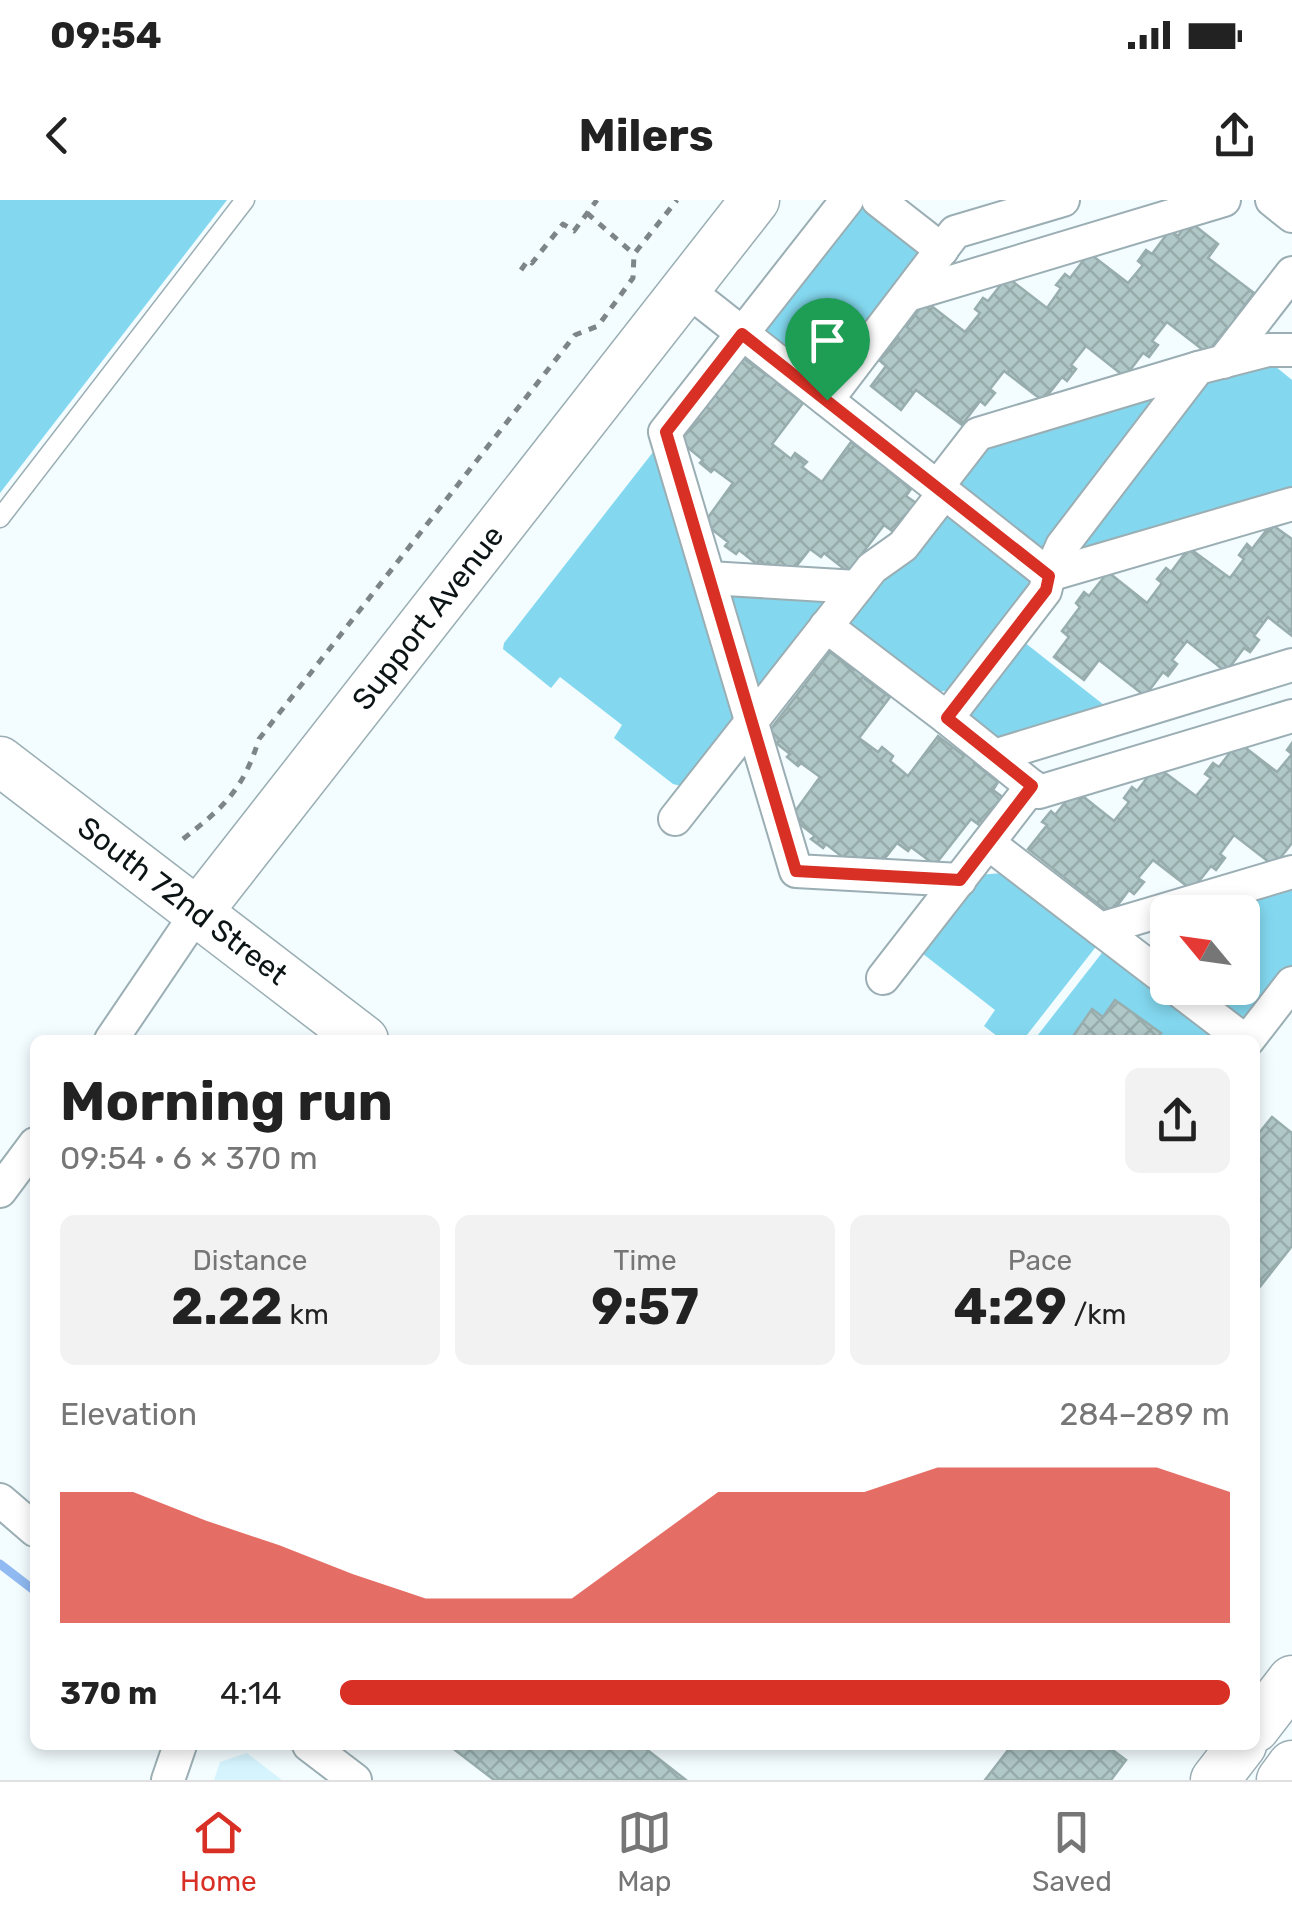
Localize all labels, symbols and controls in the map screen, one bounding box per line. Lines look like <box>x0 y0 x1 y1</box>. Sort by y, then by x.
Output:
text: 09:54 <box>50 12 162 58</box>
icon: back <box>30 108 85 163</box>
icon: share <box>1207 108 1262 163</box>
text: Milers <box>578 109 714 162</box>
pin <box>785 298 870 401</box>
icon: arrive <box>800 313 855 368</box>
street label: Support Avenue <box>345 518 511 717</box>
street label: South 72nd Street <box>71 809 295 993</box>
north arrow <box>1150 895 1260 1005</box>
map controls <box>1150 895 1260 1005</box>
button: share <box>1125 1068 1230 1173</box>
text: Morning run <box>60 1069 393 1134</box>
text: 09:54 · 6 × 370 m <box>60 1139 318 1177</box>
text: Distance <box>193 1244 307 1277</box>
text: Time <box>613 1244 677 1277</box>
text: Pace <box>1008 1244 1072 1277</box>
text: 2.22 <box>171 1277 283 1337</box>
text: 9:57 <box>591 1277 699 1337</box>
text: 4:29 <box>953 1277 1067 1337</box>
text: km <box>283 1298 329 1331</box>
text: /km <box>1067 1298 1127 1331</box>
text: Elevation <box>60 1395 197 1433</box>
text: 284–289 m <box>1059 1395 1230 1433</box>
text: 370 m <box>60 1674 157 1712</box>
text: 4:14 <box>220 1674 282 1712</box>
tab: Home <box>180 1805 257 1898</box>
tab: Map <box>617 1805 672 1898</box>
tab: Saved <box>1032 1805 1112 1898</box>

